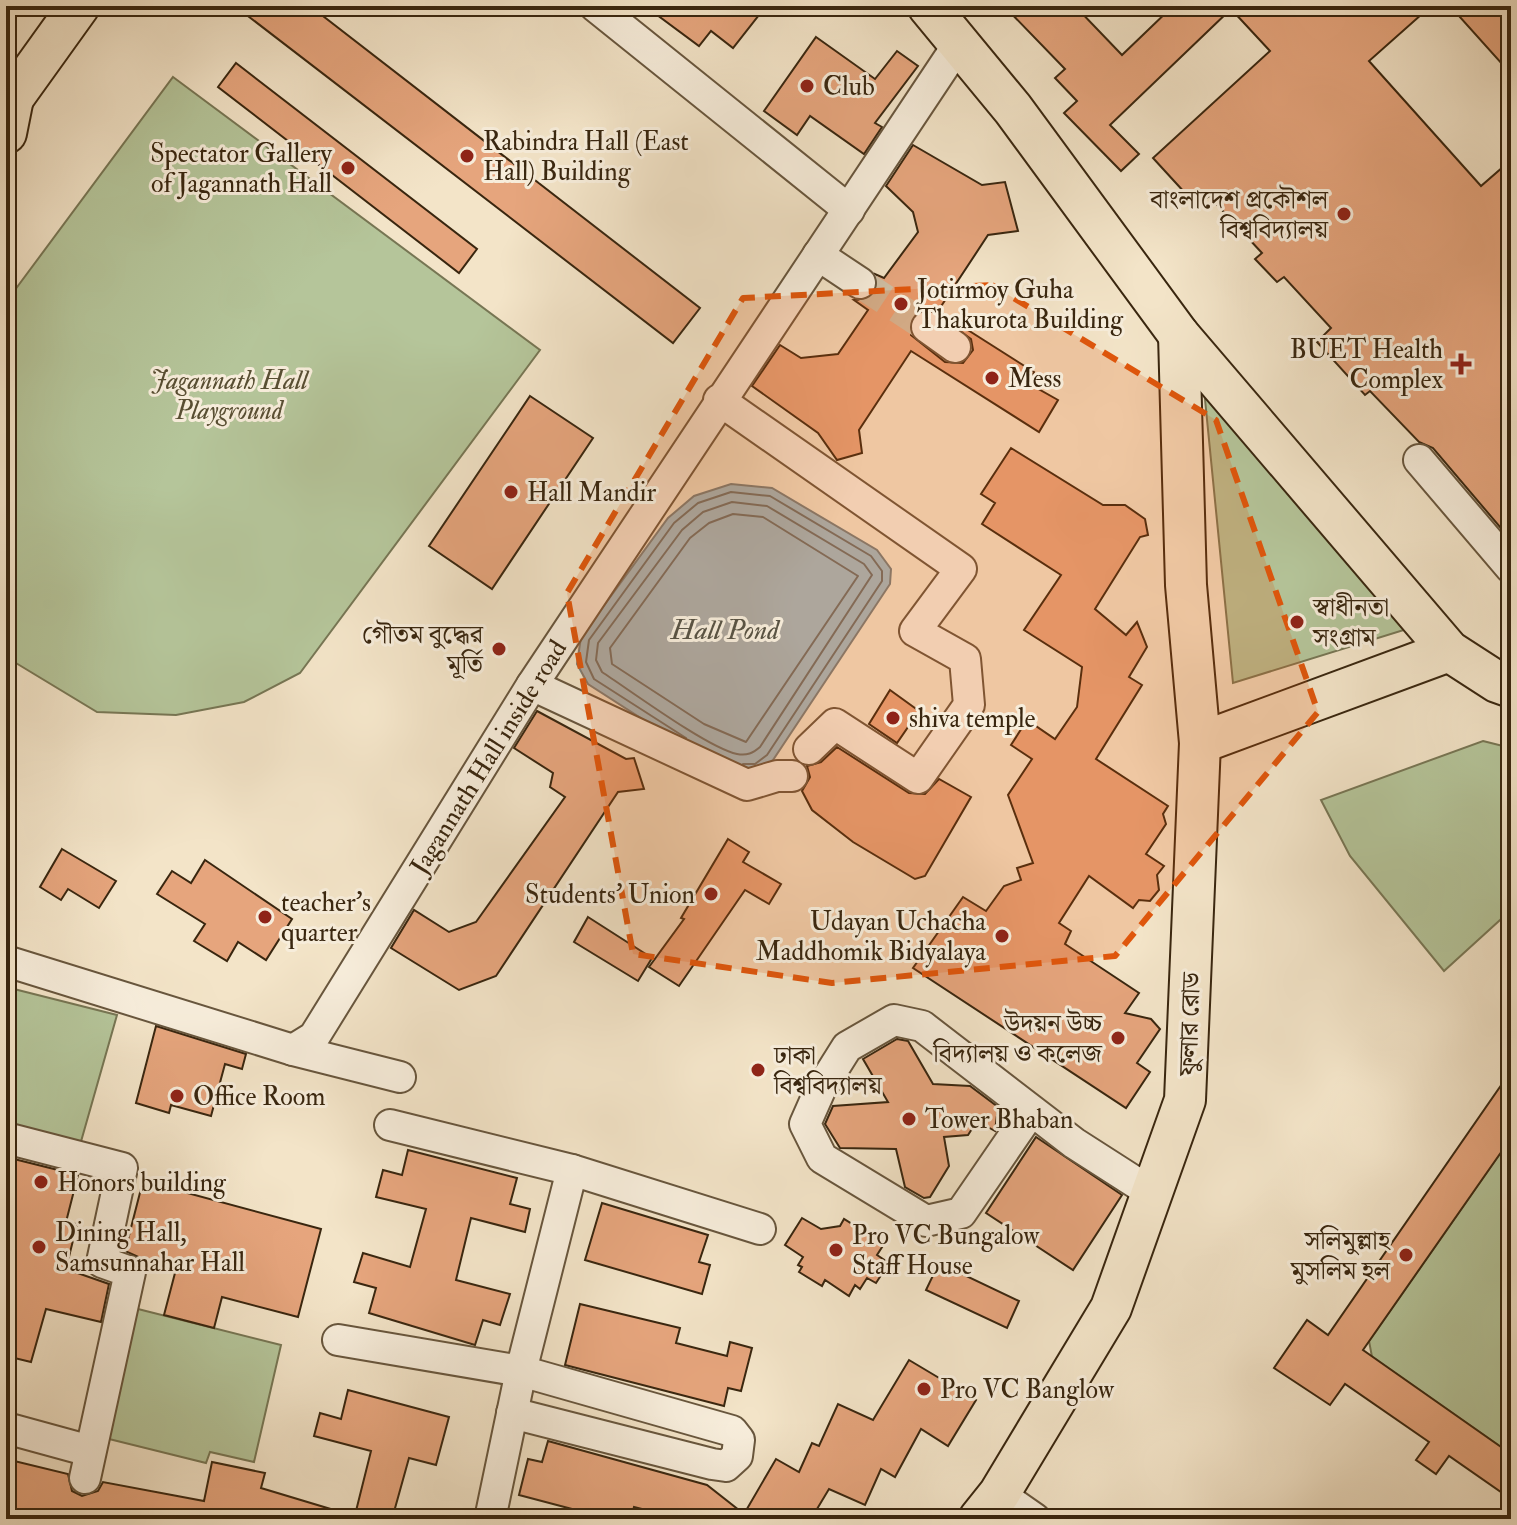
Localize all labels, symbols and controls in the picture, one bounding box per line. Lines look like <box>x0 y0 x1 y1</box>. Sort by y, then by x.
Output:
place label: Club <box>823 71 875 103</box>
marker: Club <box>798 77 816 95</box>
place label: Rabindra Hall (East Hall) Building <box>483 126 689 188</box>
place label: Spectator Gallery of Jagannath Hall <box>150 138 333 200</box>
marker: Rabindra Hall (East Hall) Building <box>458 147 476 165</box>
marker: Spectator Gallery of Jagannath Hall <box>339 159 357 177</box>
place label: বাংলাদেশ প্রকৌশল বিশ্ববিদ্যালয় <box>1149 184 1329 246</box>
marker: বাংলাদেশ প্রকৌশল বিশ্ববিদ্যালয় <box>1335 205 1353 223</box>
place label: Jotirmoy Guha Thakurota Building <box>916 274 1124 336</box>
marker: Jotirmoy Guha Thakurota Building <box>892 295 910 313</box>
place label: BUET Health Complex <box>1290 334 1443 397</box>
marker: BUET Health Complex <box>1450 353 1472 375</box>
place label: Mess <box>1008 363 1061 395</box>
park label: Jagannath Hall Playground <box>150 365 309 427</box>
marker: Mess <box>983 369 1001 387</box>
place label: Hall Mandir <box>527 477 657 509</box>
marker: Hall Mandir <box>502 483 520 501</box>
place label: স্বাধীনতা সংগ্রাম <box>1312 592 1389 654</box>
water label: Hall Pond <box>669 613 781 648</box>
marker: স্বাধীনতা সংগ্রাম <box>1288 613 1306 631</box>
place label: গৌতম বুদ্ধের মূর্তি <box>362 619 485 681</box>
street label: Jagannath Hall inside road <box>403 634 574 882</box>
marker: গৌতম বুদ্ধের মূর্তি <box>490 640 508 658</box>
place label: shiva temple <box>909 703 1035 736</box>
marker: shiva temple <box>884 709 902 727</box>
place label: Students' Union <box>525 879 695 911</box>
marker: Students' Union <box>702 885 720 903</box>
place label: teacher's quarter <box>281 887 371 949</box>
place label: Udayan Uchacha Maddhomik Bidyalaya <box>756 906 986 968</box>
marker: teacher's quarter <box>256 908 274 926</box>
marker: Udayan Uchacha Maddhomik Bidyalaya <box>993 927 1011 945</box>
street label: ফুলার রোড <box>1172 971 1208 1077</box>
place label: উদয়ন উচ্চ বিদ্যালয় ও কলেজ <box>932 1008 1103 1070</box>
marker: উদয়ন উচ্চ বিদ্যালয় ও কলেজ <box>1109 1029 1127 1047</box>
place label: ঢাকা বিশ্ববিদ্যালয় <box>773 1040 883 1102</box>
marker: ঢাকা বিশ্ববিদ্যালয় <box>749 1061 767 1079</box>
place label: Office Room <box>193 1081 326 1113</box>
marker: Office Room <box>168 1087 186 1105</box>
place label: Tower Bhaban <box>925 1104 1073 1136</box>
marker: Tower Bhaban <box>900 1110 918 1128</box>
place label: Honors building <box>57 1167 227 1199</box>
marker: Honors building <box>32 1173 50 1191</box>
place label: Dining Hall, Samsunnahar Hall <box>55 1217 245 1279</box>
place label: Pro VC Bungalow Staff House <box>852 1220 1040 1282</box>
place label: সলিমুল্লাহ মুসলিম হল <box>1290 1225 1391 1287</box>
marker: Dining Hall, Samsunnahar Hall <box>30 1238 48 1256</box>
marker: Pro VC Bungalow Staff House <box>827 1241 845 1259</box>
marker: সলিমুল্লাহ মুসলিম হল <box>1397 1246 1415 1264</box>
place label: Pro VC Banglow <box>940 1374 1115 1406</box>
marker: Pro VC Banglow <box>915 1380 933 1398</box>

